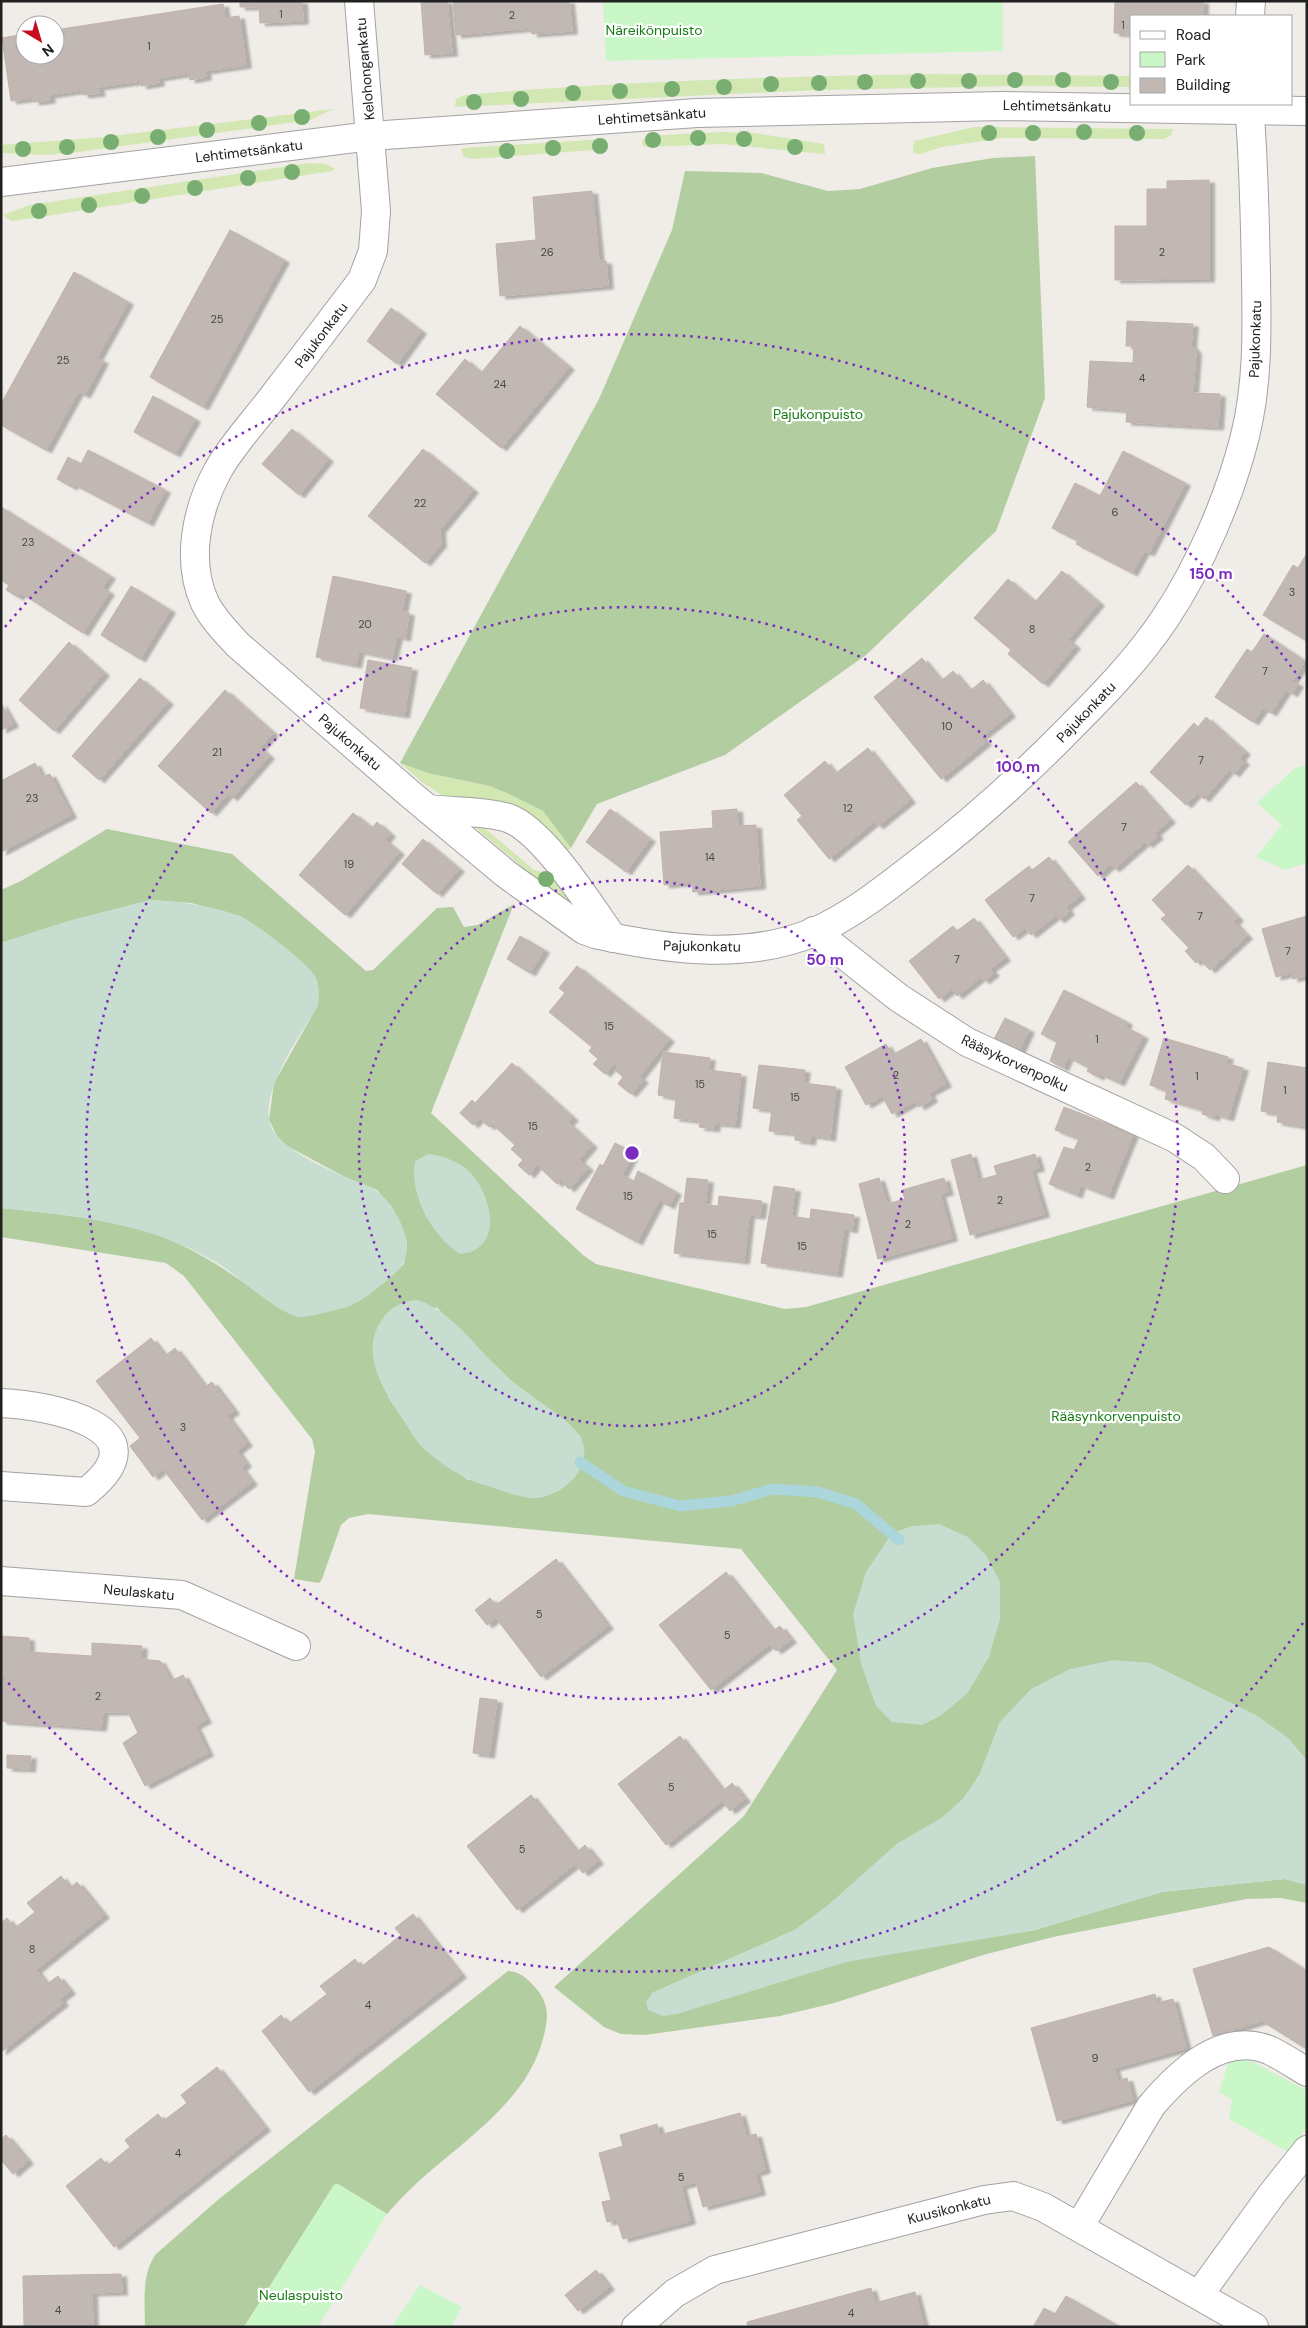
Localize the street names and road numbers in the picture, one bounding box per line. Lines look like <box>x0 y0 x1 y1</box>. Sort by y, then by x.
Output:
street label: Kelohongankatu <box>352 17 378 121</box>
street label: Lehtimetsänkatu <box>1003 96 1111 116</box>
street label: Lehtimetsänkatu <box>597 103 707 129</box>
street label: Lehtimetsänkatu <box>194 135 304 167</box>
street label: Pajukonkatu <box>290 299 352 371</box>
street label: Pajukonkatu <box>1245 300 1265 378</box>
street label: Pajukonkatu <box>1053 678 1119 746</box>
street label: Pajukonkatu <box>315 710 385 774</box>
street label: Pajukonkatu <box>663 936 741 956</box>
street label: Rääsykorvenpolku <box>959 1030 1071 1096</box>
street label: Neulaskatu <box>103 1580 175 1604</box>
street label: Kuusikonkatu <box>905 2190 993 2228</box>

